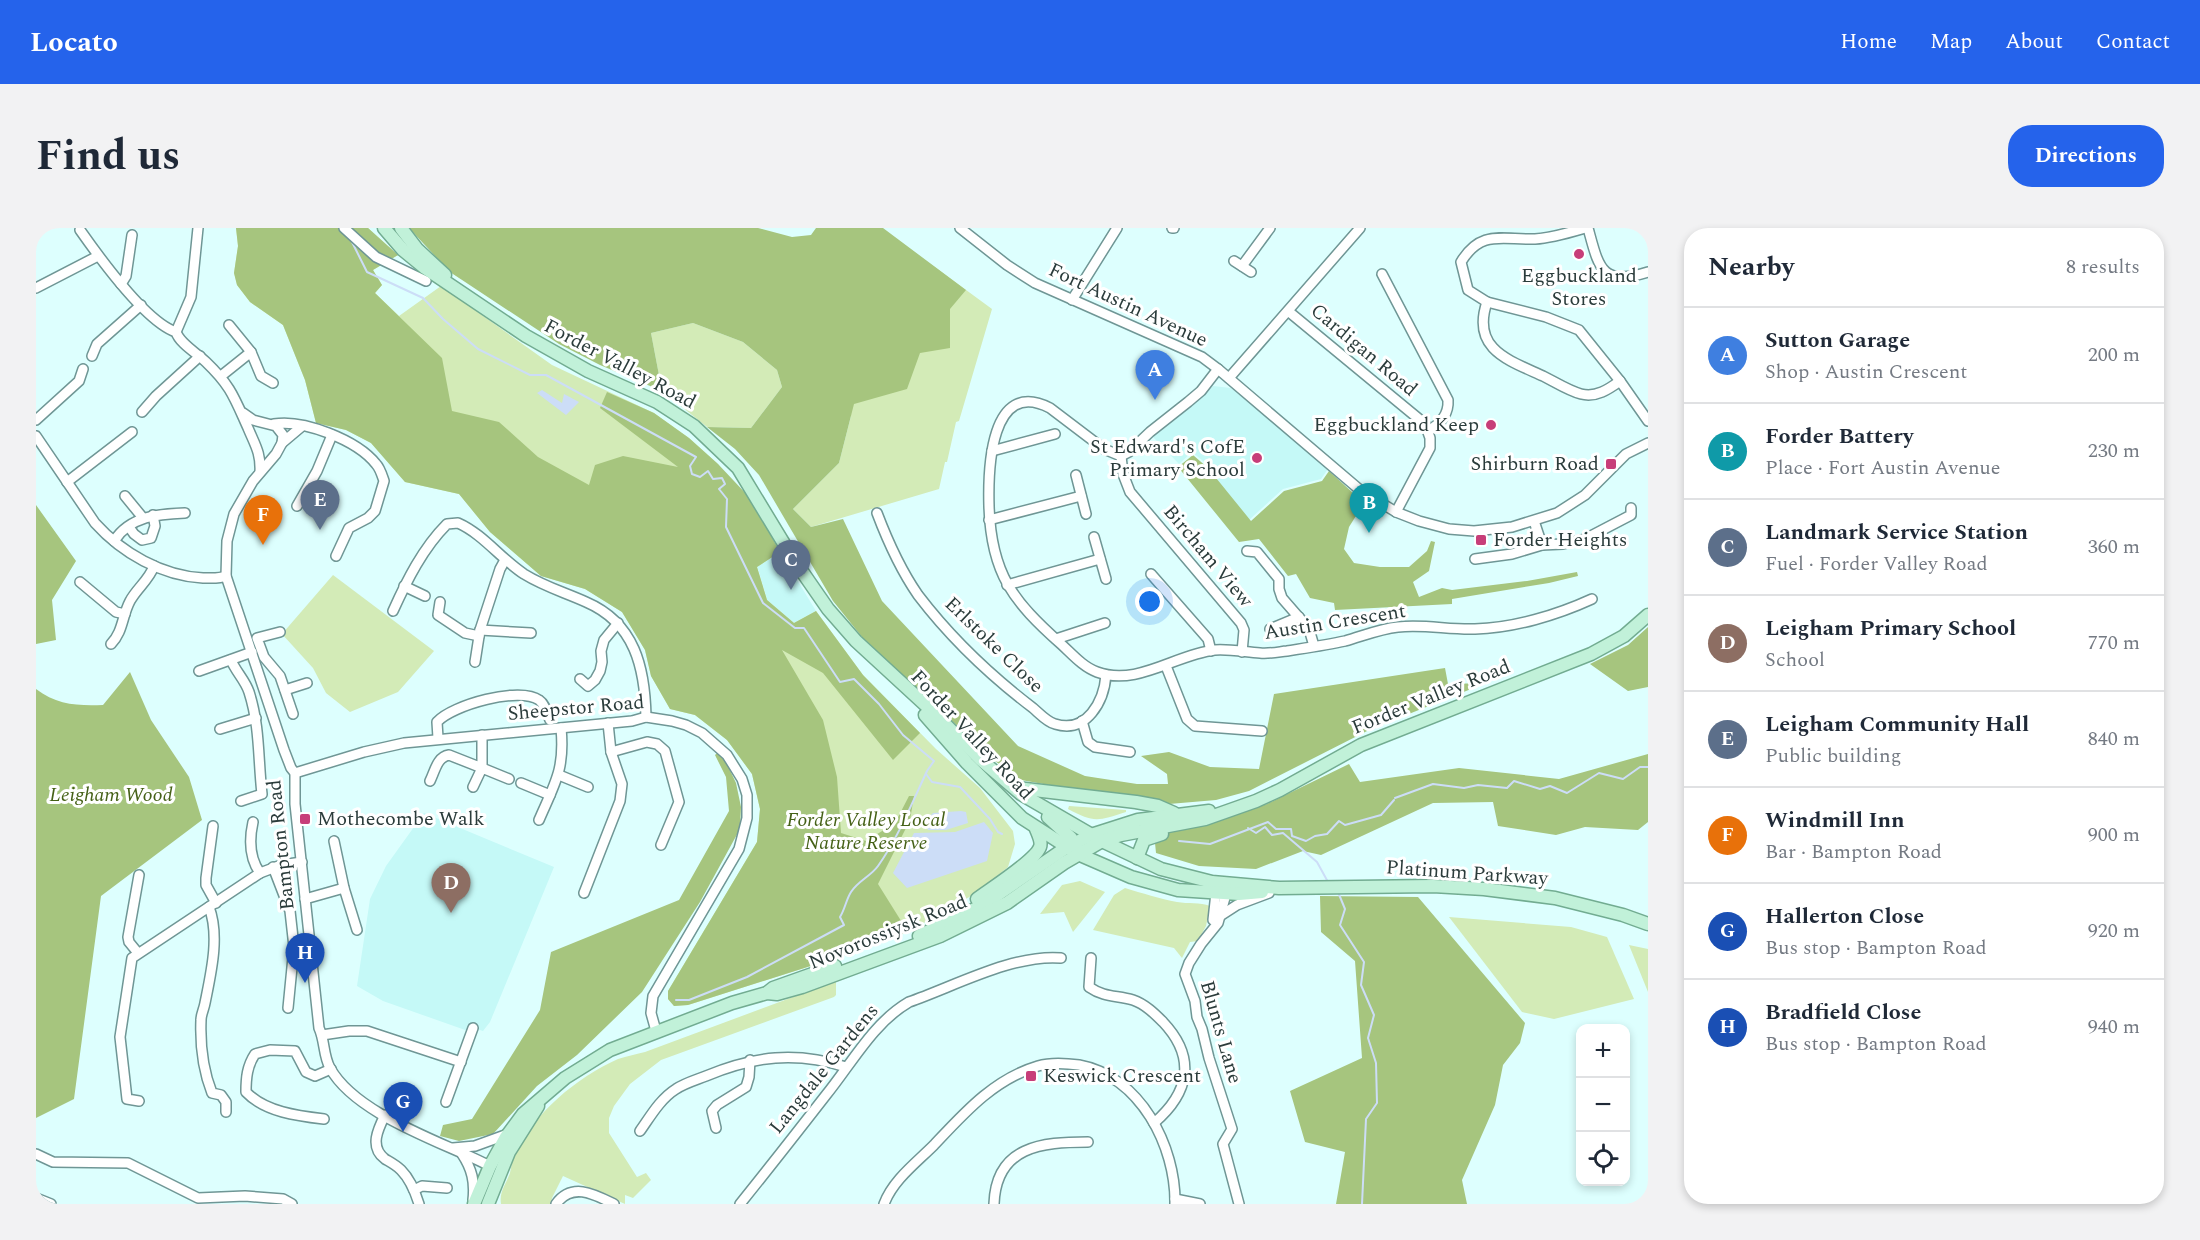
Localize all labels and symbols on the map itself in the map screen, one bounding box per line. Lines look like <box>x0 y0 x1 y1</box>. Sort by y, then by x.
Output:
marker: Eggbuckland Stores <box>1572 247 1586 261</box>
street label: Fort Austin Avenue <box>1043 255 1213 355</box>
place label: Eggbuckland Stores <box>1521 261 1637 314</box>
street label: Cardigan Road <box>1304 296 1424 404</box>
street label: Forder Valley Road <box>538 311 702 417</box>
pin: A <box>1136 350 1174 400</box>
place label: Eggbuckland Keep <box>1313 410 1479 440</box>
marker: Eggbuckland Keep <box>1484 418 1498 432</box>
place label: St Edward's CofE Primary School <box>1090 432 1245 485</box>
place label: Shirburn Road <box>1471 449 1599 479</box>
marker: St Edward's CofE Primary School <box>1250 451 1264 465</box>
marker: Shirburn Road <box>1604 457 1618 471</box>
pin: E <box>300 480 340 530</box>
pin: B <box>1350 484 1388 533</box>
pin: F <box>244 496 282 545</box>
street label: Bircham View <box>1156 498 1261 615</box>
place label: Forder Heights <box>1493 525 1627 555</box>
marker: Forder Heights <box>1474 533 1488 547</box>
pin: C <box>772 540 810 590</box>
your location <box>1135 587 1164 616</box>
street label: Erlstoke Close <box>937 590 1051 700</box>
street label: Austin Crescent <box>1262 596 1408 648</box>
street label: Forder Valley Road <box>1347 651 1515 743</box>
street label: Forder Valley Road <box>903 663 1041 807</box>
street label: Sheepstor Road <box>506 687 646 729</box>
street label: Bampton Road <box>259 778 303 912</box>
park label: Leigham Wood <box>49 780 173 810</box>
place label: Mothecombe Walk <box>317 804 485 834</box>
park label: Forder Valley Local Nature Reserve <box>787 805 945 858</box>
marker: Mothecombe Walk <box>298 812 312 826</box>
street label: Platinum Parkway <box>1385 852 1550 894</box>
pin: D <box>432 864 470 913</box>
street label: Novorossiysk Road <box>804 886 972 978</box>
pin: H <box>286 934 324 983</box>
street label: Blunts Lane <box>1192 977 1250 1087</box>
street label: Langdale Gardens <box>762 997 886 1141</box>
place label: Keswick Crescent <box>1043 1061 1201 1091</box>
marker: Keswick Crescent <box>1024 1069 1038 1083</box>
pin: G <box>384 1082 422 1132</box>

